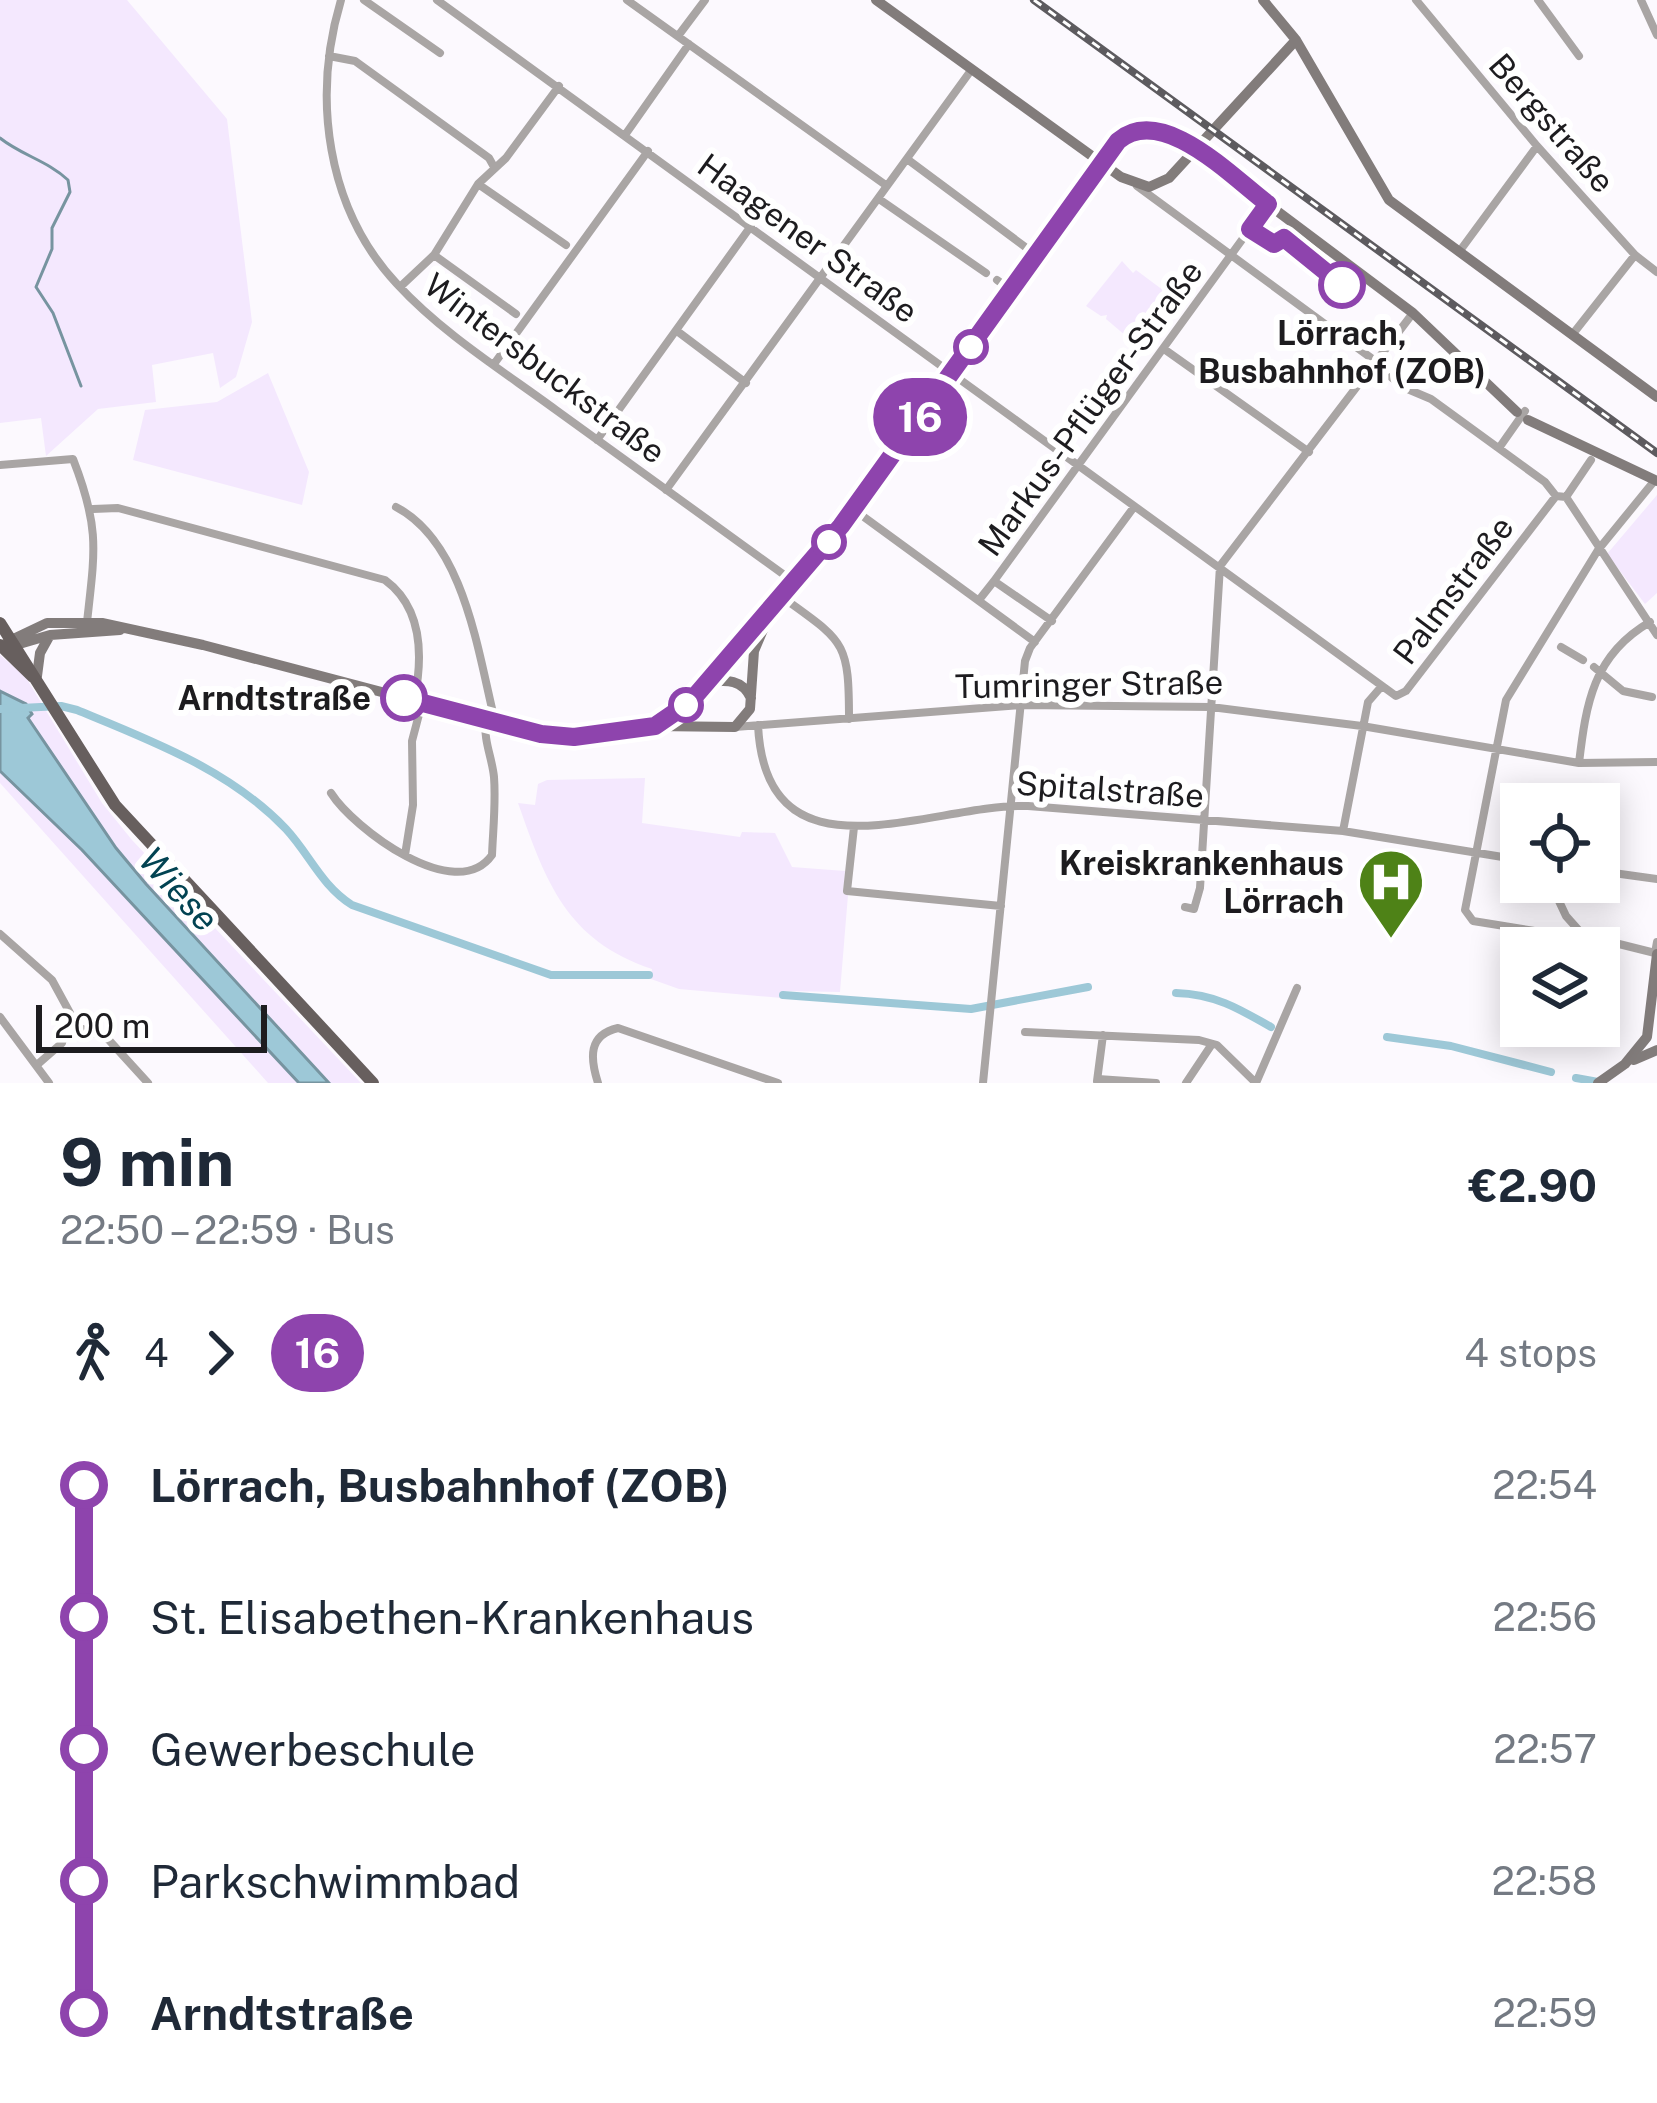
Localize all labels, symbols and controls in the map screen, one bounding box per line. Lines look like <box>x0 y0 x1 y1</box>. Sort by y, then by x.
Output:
street label: Bergstraße <box>1482 46 1622 200</box>
street label: Haagener Straße <box>691 146 925 330</box>
street label: Markus-Pflüger-Straße <box>970 253 1210 563</box>
marker: Lörrach, Busbahnhof (ZOB) <box>1320 263 1364 307</box>
street label: Wintersbuckstraße <box>417 265 673 471</box>
place label: Lörrach, Busbahnhof (ZOB) <box>1198 314 1486 390</box>
unlabelled marker <box>955 331 987 363</box>
line badge: 16 <box>866 378 974 456</box>
text: 16 <box>897 392 943 441</box>
street label: Palmstraße <box>1385 509 1521 671</box>
unlabelled marker <box>813 526 845 558</box>
street label: Tumringer Straße <box>954 663 1224 705</box>
marker: Arndtstraße <box>382 676 426 720</box>
place label: Arndtstraße <box>177 679 371 717</box>
unlabelled marker <box>670 689 702 721</box>
street label: Spitalstraße <box>1015 763 1205 815</box>
map controls <box>1500 783 1620 1047</box>
button: locate <box>1500 783 1620 903</box>
water label: Wiese <box>131 838 227 940</box>
place label: Kreiskrankenhaus Lörrach <box>1059 844 1344 920</box>
hospital icon: Kreiskrankenhaus Lörrach <box>1356 847 1426 941</box>
button: layers <box>1500 927 1620 1047</box>
scale bar <box>36 999 267 1052</box>
text: 200 m <box>54 1007 150 1045</box>
text: 9 min <box>60 1123 234 1201</box>
text: €2.90 <box>1468 1159 1597 1212</box>
text: 22:50 – 22:59 · Bus <box>60 1207 395 1253</box>
icon: walk <box>60 1320 126 1386</box>
icon: forward <box>187 1320 253 1386</box>
text: 16 <box>295 1328 340 1377</box>
text: 4 <box>144 1330 169 1376</box>
text: 4 stops <box>1464 1330 1597 1376</box>
text: Lörrach, Busbahnhof (ZOB) <box>150 1459 730 1512</box>
text: 22:54 <box>1492 1462 1597 1508</box>
text: St. Elisabethen-Krankenhaus <box>150 1591 754 1644</box>
text: 22:56 <box>1492 1594 1597 1640</box>
text: Gewerbeschule <box>150 1723 475 1776</box>
text: 22:57 <box>1493 1726 1597 1772</box>
text: Parkschwimmbad <box>150 1855 520 1908</box>
text: 22:58 <box>1491 1858 1597 1904</box>
text: Arndtstraße <box>150 1987 414 2040</box>
text: 22:59 <box>1492 1990 1597 2036</box>

